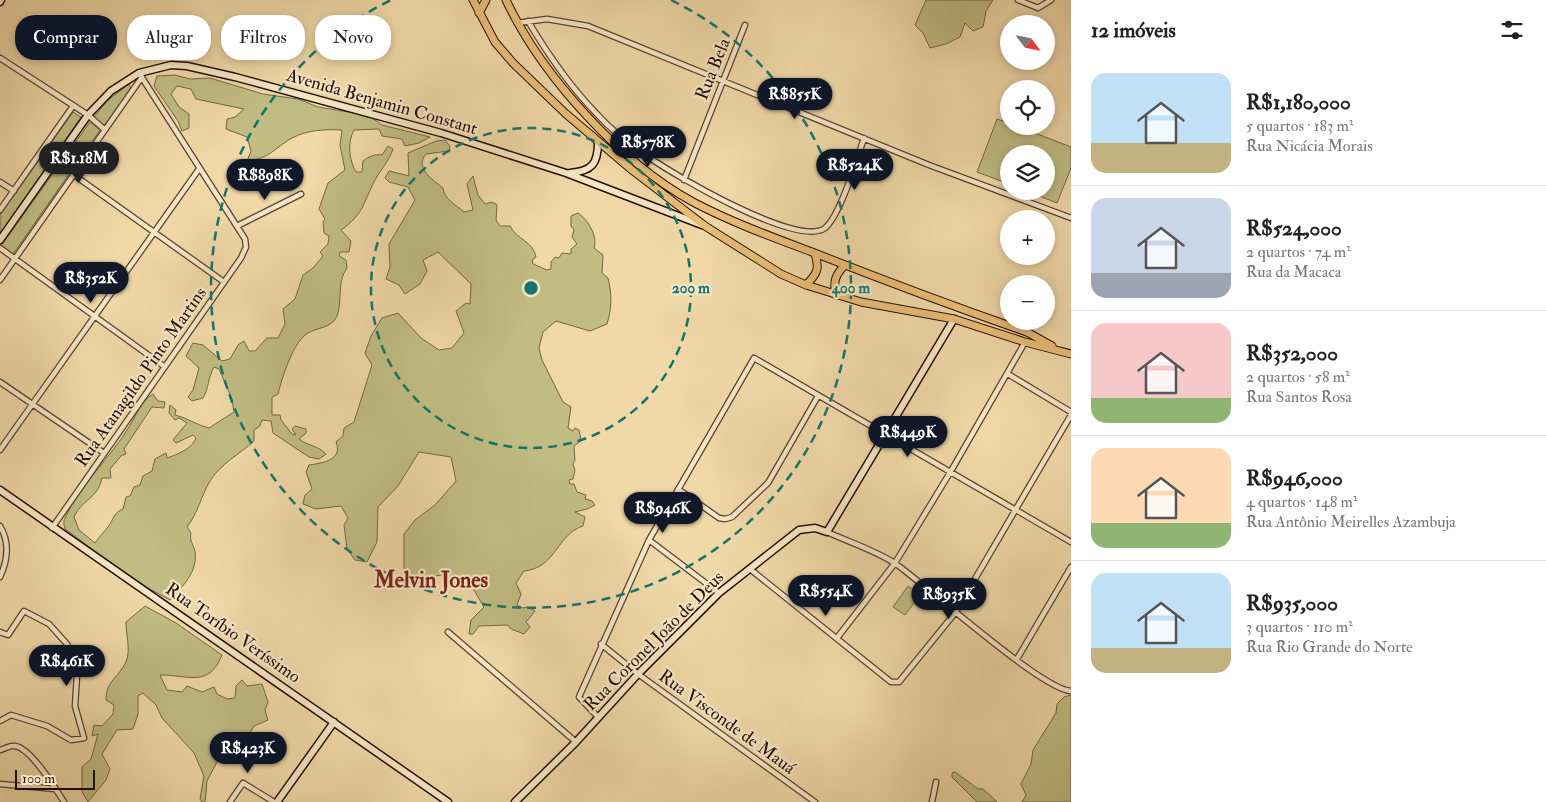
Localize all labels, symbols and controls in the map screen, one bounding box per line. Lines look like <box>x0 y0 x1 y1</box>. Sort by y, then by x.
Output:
chip: Comprar <box>15 15 117 60</box>
chip: Alugar <box>127 15 211 60</box>
chip: Filtros <box>221 15 305 60</box>
chip: Novo <box>315 15 391 60</box>
north arrow <box>1000 15 1055 70</box>
map controls <box>1000 15 1055 330</box>
icon: filters <box>1498 16 1526 44</box>
text: 12 imóveis <box>1091 17 1176 44</box>
street label: Rua Bela <box>690 34 736 103</box>
street label: Avenida Benjamin Constant <box>283 63 480 140</box>
pin: R$855K <box>754 78 836 120</box>
button: locate <box>1000 80 1055 135</box>
text: R$855K <box>768 84 822 104</box>
text: R$1,180,000 <box>1246 89 1351 116</box>
icon: home <box>1131 93 1191 153</box>
text: 5 quartos · 183 m² <box>1246 116 1353 136</box>
pin: R$578K <box>607 126 689 168</box>
text: R$578K <box>621 132 675 152</box>
text: Rua Nicácia Morais <box>1246 136 1373 156</box>
pin: R$1.18M <box>33 142 125 184</box>
button: layers <box>1000 145 1055 200</box>
text: R$1.18M <box>50 148 108 168</box>
pin: R$524K <box>814 148 896 191</box>
text: R$524K <box>827 155 883 175</box>
pin: R$898K <box>224 158 306 201</box>
text: R$898K <box>238 165 292 185</box>
button: + <box>1000 210 1055 265</box>
text: R$524,000 <box>1246 215 1342 242</box>
icon: home <box>1131 218 1191 278</box>
text: 2 quartos · 74 m² <box>1246 242 1351 262</box>
pin: R$352K <box>50 262 132 304</box>
text: Rua da Macaca <box>1246 262 1341 282</box>
text: R$352K <box>65 268 117 288</box>
button: − <box>1000 275 1055 330</box>
centre of rings <box>522 279 540 297</box>
text: 200 m <box>672 279 710 298</box>
text: 400 m <box>831 279 870 298</box>
street label: Rua Atanagildo Pinto Martins <box>70 283 212 471</box>
text: R$352,000 <box>1246 340 1338 367</box>
icon: home <box>1131 343 1191 403</box>
text: 2 quartos · 58 m² <box>1246 367 1350 387</box>
text: Rua Santos Rosa <box>1246 387 1352 407</box>
pin: R$449K <box>867 416 949 458</box>
text: R$449K <box>879 422 937 442</box>
text: R$946,000 <box>1246 465 1343 492</box>
icon: home <box>1131 468 1191 528</box>
pin: R$946K <box>622 492 704 534</box>
text: 4 quartos · 148 m² <box>1246 492 1358 512</box>
text: R$946K <box>635 498 691 518</box>
text: Rua Antônio Meirelles Azambuja <box>1246 512 1456 532</box>
district label: Melvin Jones <box>373 566 489 595</box>
street label: Rua Coronel João de Deus <box>579 566 729 716</box>
pin: R$554K <box>785 574 867 617</box>
street label: Rua Toríbio Veríssimo <box>161 578 305 689</box>
pin: R$935K <box>908 578 990 620</box>
text: R$554K <box>799 581 853 601</box>
text: R$935K <box>922 584 976 604</box>
text: R$935,000 <box>1246 590 1338 617</box>
icon: home <box>1131 593 1191 653</box>
text: 3 quartos · 110 m² <box>1246 617 1353 637</box>
text: Rua Rio Grande do Norte <box>1246 637 1413 657</box>
pin: R$461K <box>26 644 108 687</box>
text: R$461K <box>40 651 94 671</box>
street label: Rua Visconde de Mauá <box>654 665 800 780</box>
pin: R$423K <box>207 732 289 774</box>
text: R$423K <box>221 738 275 758</box>
scale bar <box>15 767 95 790</box>
text: 100 m <box>22 770 55 787</box>

